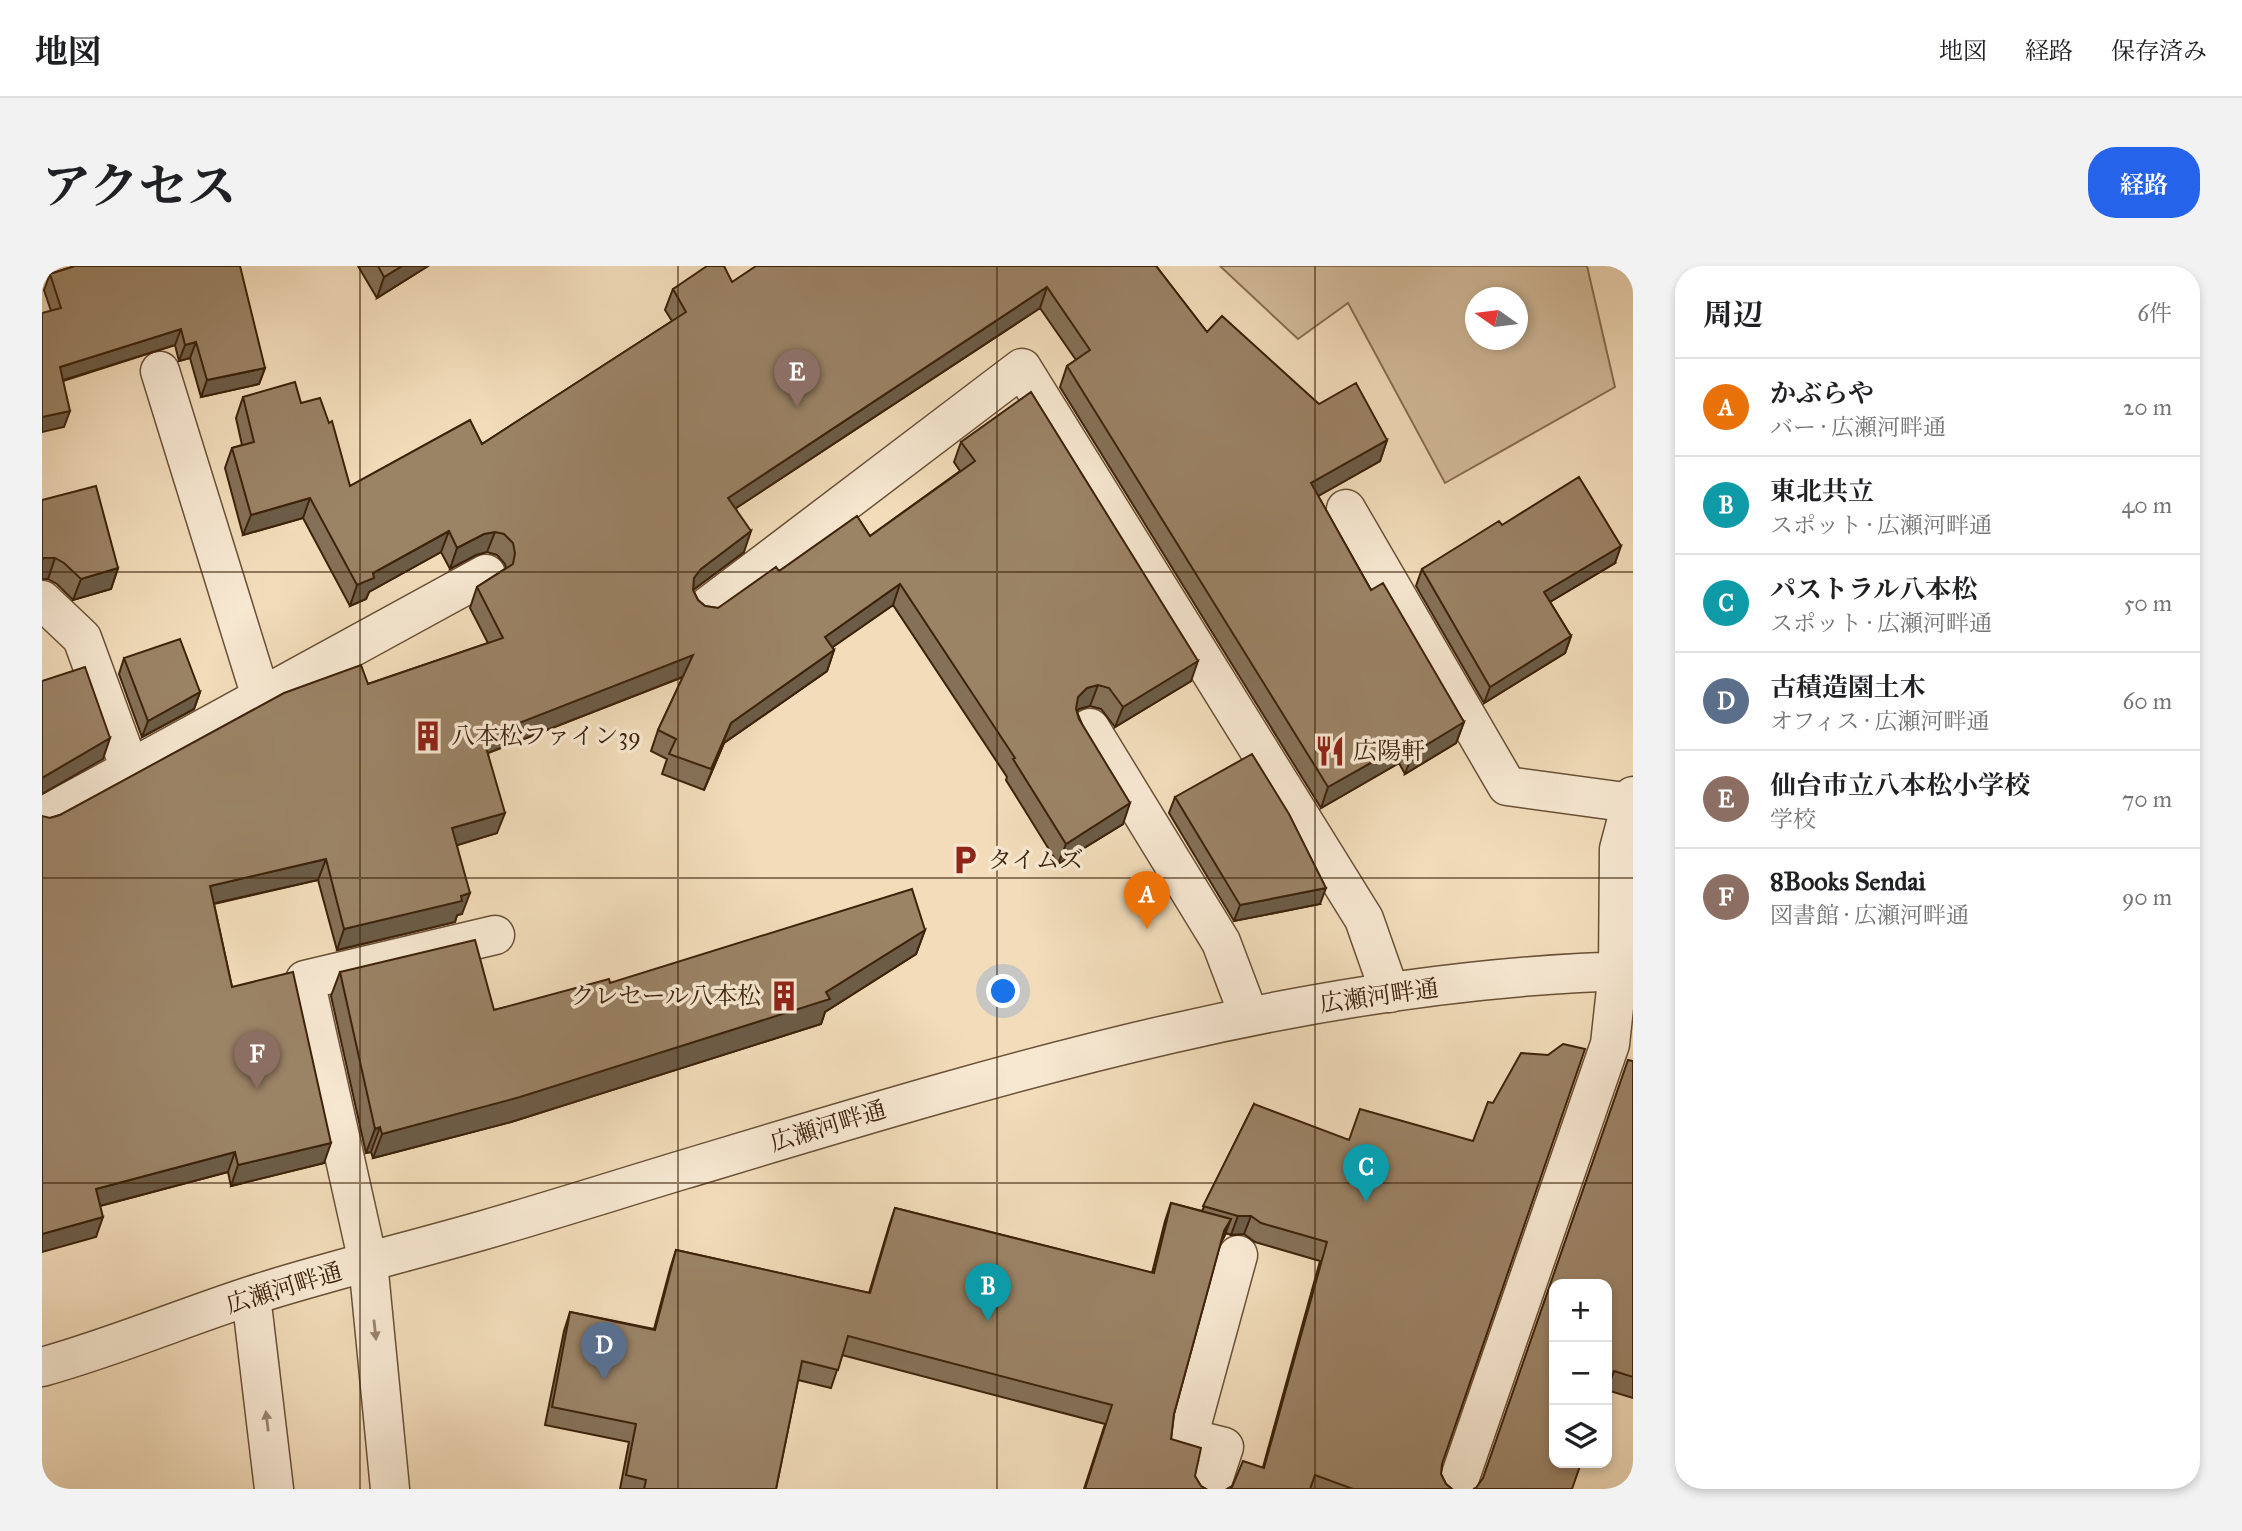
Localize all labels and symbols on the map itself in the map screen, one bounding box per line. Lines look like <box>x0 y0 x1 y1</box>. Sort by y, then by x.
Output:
north arrow <box>1465 287 1528 350</box>
pin: E <box>774 349 820 407</box>
building icon: 八本松ファイン39 <box>411 719 445 753</box>
place label: 八本松ファイン39 <box>451 721 641 751</box>
restaurant icon: 広陽軒 <box>1313 734 1347 768</box>
place label: 広陽軒 <box>1353 736 1425 766</box>
parking icon: タイムズ <box>948 843 982 877</box>
place label: タイムズ <box>988 845 1084 875</box>
pin: A <box>1124 871 1170 929</box>
street label: 広瀬河畔通 <box>1317 973 1441 1019</box>
your location <box>986 974 1020 1008</box>
building icon: クレセール八本松 <box>767 979 801 1013</box>
place label: クレセール八本松 <box>570 981 761 1011</box>
pin: F <box>234 1031 280 1089</box>
street label: 広瀬河畔通 <box>766 1094 890 1158</box>
pin: C <box>1343 1144 1389 1202</box>
street label: 広瀬河畔通 <box>222 1256 346 1320</box>
pin: B <box>965 1263 1011 1321</box>
one-way arrow <box>370 1319 381 1341</box>
pin: D <box>581 1322 627 1380</box>
one-way arrow <box>261 1410 272 1432</box>

